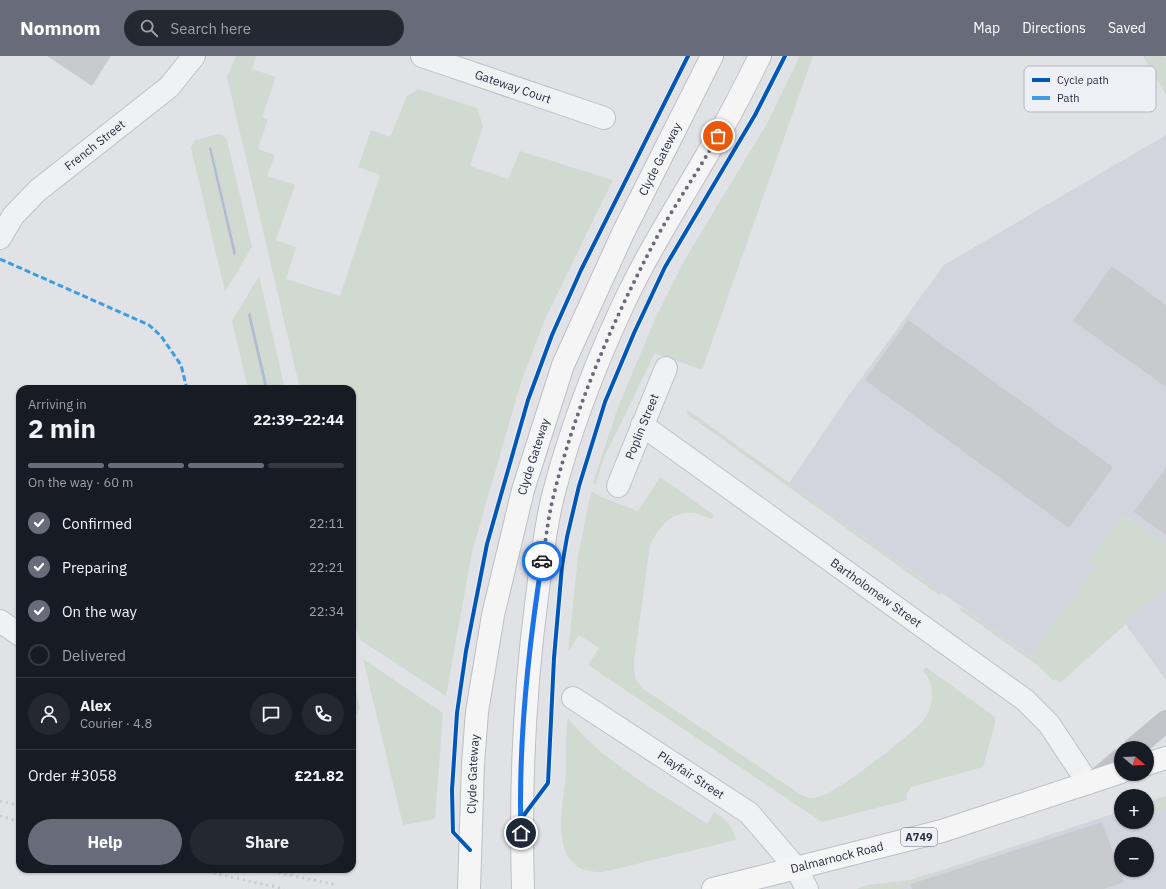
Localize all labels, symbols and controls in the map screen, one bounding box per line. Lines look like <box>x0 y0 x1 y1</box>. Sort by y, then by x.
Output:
search box <box>124 10 404 46</box>
text: Nomnom <box>20 16 100 40</box>
icon: search <box>138 17 160 39</box>
text: Search here <box>170 19 251 38</box>
text: Map <box>973 19 1000 37</box>
text: Directions <box>1022 19 1086 37</box>
text: Saved <box>1108 19 1146 37</box>
legend <box>1024 66 1156 112</box>
street label: Gateway Court <box>473 67 553 106</box>
text: Cycle path <box>1057 73 1109 87</box>
text: Path <box>1057 91 1080 105</box>
street label: French Street <box>61 116 128 173</box>
pin <box>701 119 735 153</box>
street label: Clyde Gateway <box>635 120 684 198</box>
icon: bag <box>707 125 729 147</box>
street label: Poplin Street <box>622 391 662 462</box>
text: Arriving in <box>28 396 87 413</box>
text: 22:39–22:44 <box>253 410 344 429</box>
text: 2 min <box>28 411 96 445</box>
street label: Clyde Gateway <box>514 416 552 497</box>
text: On the way · 60 m <box>28 474 133 491</box>
icon: check <box>28 512 50 534</box>
text: Confirmed <box>62 514 132 533</box>
text: 22:11 <box>309 515 344 532</box>
courier <box>522 541 562 581</box>
icon: car <box>531 550 553 572</box>
street label: Bartholomew Street <box>828 555 925 630</box>
icon: check <box>28 556 50 578</box>
text: Preparing <box>62 558 127 577</box>
text: 22:21 <box>309 559 344 576</box>
icon: check <box>28 600 50 622</box>
text: On the way <box>62 602 137 621</box>
text: 22:34 <box>309 603 344 620</box>
text: Delivered <box>62 646 126 665</box>
button: person <box>28 693 70 735</box>
button: chat <box>250 693 292 735</box>
button: phone <box>302 693 344 735</box>
text: Alex <box>80 696 111 715</box>
text: Courier · 4.8 <box>80 715 152 732</box>
street label: Clyde Gateway <box>463 734 482 814</box>
north arrow <box>1114 741 1154 781</box>
map controls <box>1114 741 1154 877</box>
street label: Playfair Street <box>655 748 727 802</box>
text: Order #3058 <box>28 766 117 785</box>
text: £21.82 <box>295 766 344 785</box>
button: + <box>1114 789 1154 829</box>
pin <box>504 816 538 850</box>
button: Help <box>28 819 182 865</box>
button: Share <box>190 819 344 865</box>
icon: home <box>510 822 532 844</box>
road number: A749 <box>901 828 937 846</box>
button: − <box>1114 837 1154 877</box>
street label: Dalmarnock Road <box>789 838 885 876</box>

